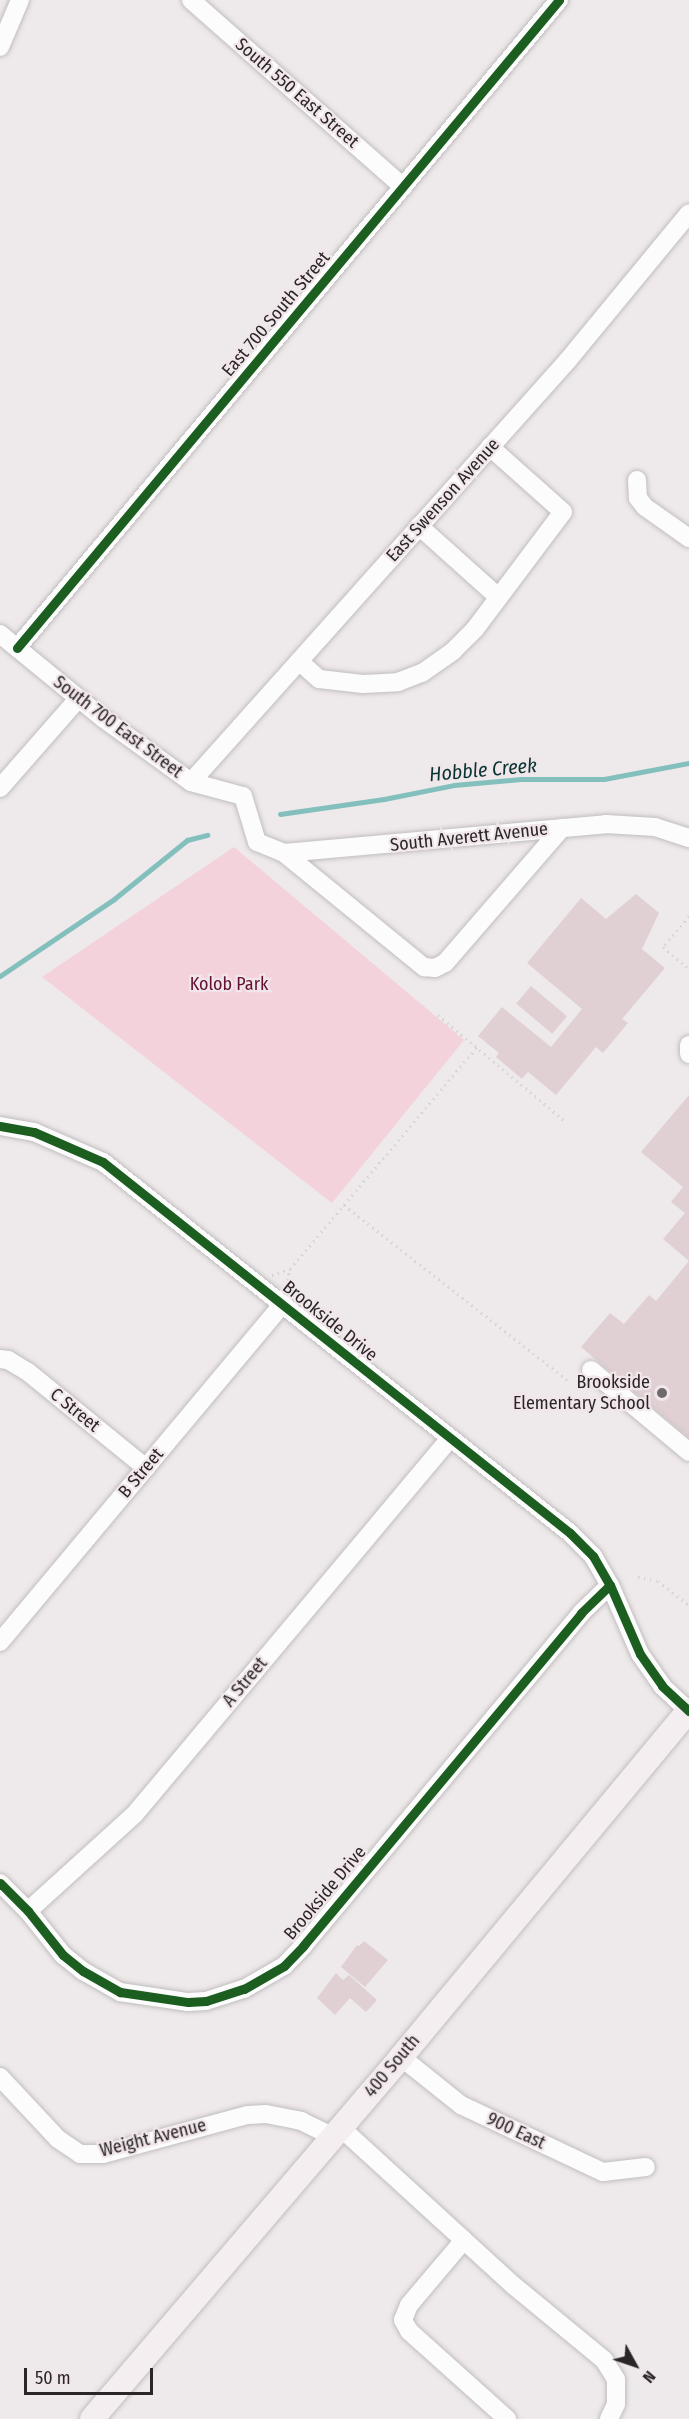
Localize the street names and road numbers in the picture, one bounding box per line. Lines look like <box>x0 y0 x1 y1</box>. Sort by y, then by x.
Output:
street label: South 550 East Street <box>231 34 363 152</box>
street label: East 700 South Street <box>217 247 335 381</box>
street label: East Swenson Avenue <box>382 434 504 566</box>
street label: South 700 East Street <box>49 671 187 783</box>
street label: South Averett Avenue <box>389 818 549 856</box>
street label: Brookside Drive <box>278 1276 382 1366</box>
street label: C Street <box>46 1383 104 1437</box>
street label: B Street <box>114 1444 168 1502</box>
street label: A Street <box>218 1653 272 1711</box>
street label: Brookside Drive <box>279 1842 371 1944</box>
street label: 400 South <box>360 2030 424 2102</box>
street label: 900 East <box>483 2108 549 2154</box>
street label: Weight Avenue <box>98 2114 208 2162</box>

